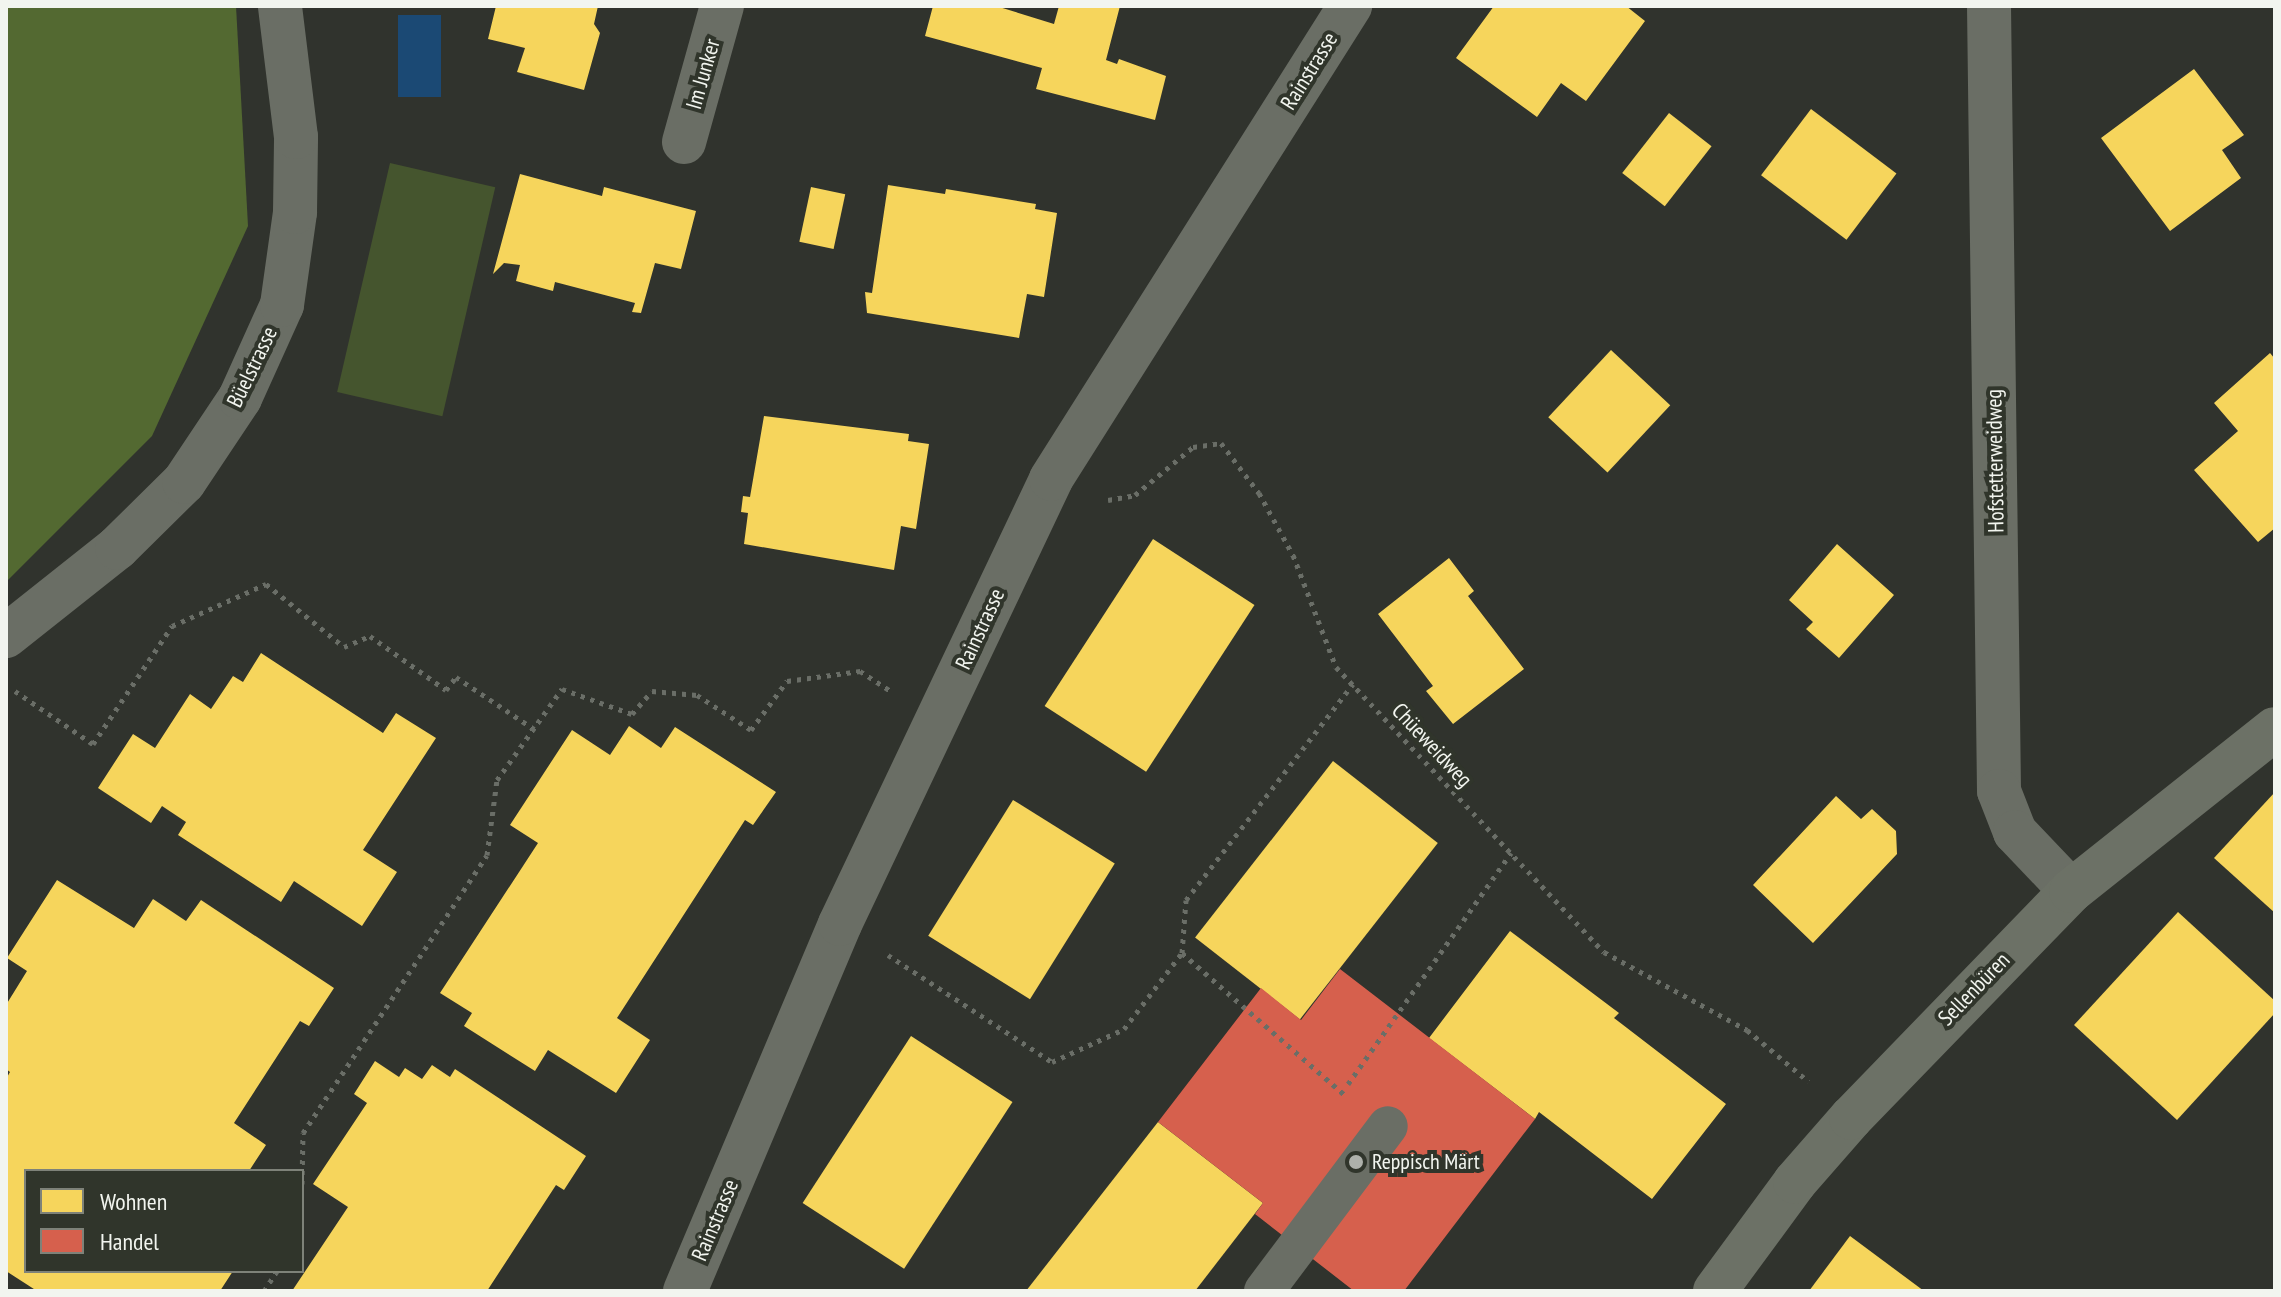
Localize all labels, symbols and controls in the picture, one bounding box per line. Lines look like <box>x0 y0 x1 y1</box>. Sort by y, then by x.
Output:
street label: Rainstrasse <box>1275 28 1343 114</box>
street label: Im Junker <box>680 36 726 112</box>
street label: Büelstrasse <box>221 322 283 412</box>
street label: Hofstetterweidweg <box>1981 389 2009 533</box>
street label: Rainstrasse <box>950 584 1010 674</box>
street label: Chüeweidweg <box>1386 697 1478 793</box>
street label: Sellenbüren <box>1933 947 2015 1031</box>
place label: Reppisch Märt <box>1372 1149 1480 1175</box>
marker: Reppisch Märt <box>1347 1153 1365 1171</box>
legend <box>24 1169 304 1273</box>
street label: Rainstrasse <box>686 1175 744 1265</box>
text: Wohnen <box>100 1186 167 1217</box>
text: Handel <box>100 1226 159 1257</box>

